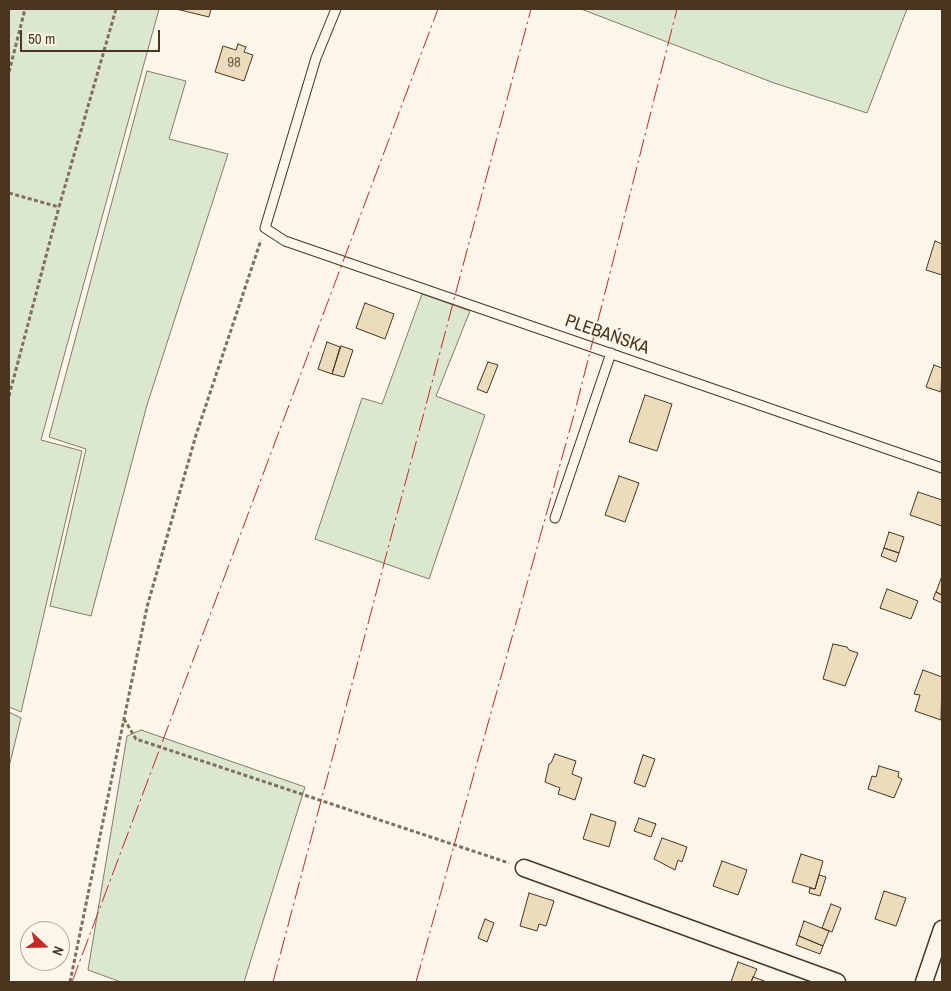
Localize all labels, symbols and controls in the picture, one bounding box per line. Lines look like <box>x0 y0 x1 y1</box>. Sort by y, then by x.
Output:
scale bar <box>22 20 162 52</box>
text: 50 m <box>28 28 55 49</box>
house number: 98 <box>227 54 241 72</box>
street label: PLEBAŃSKA <box>562 310 652 360</box>
north arrow <box>20 921 70 971</box>
text: N <box>48 944 68 958</box>

